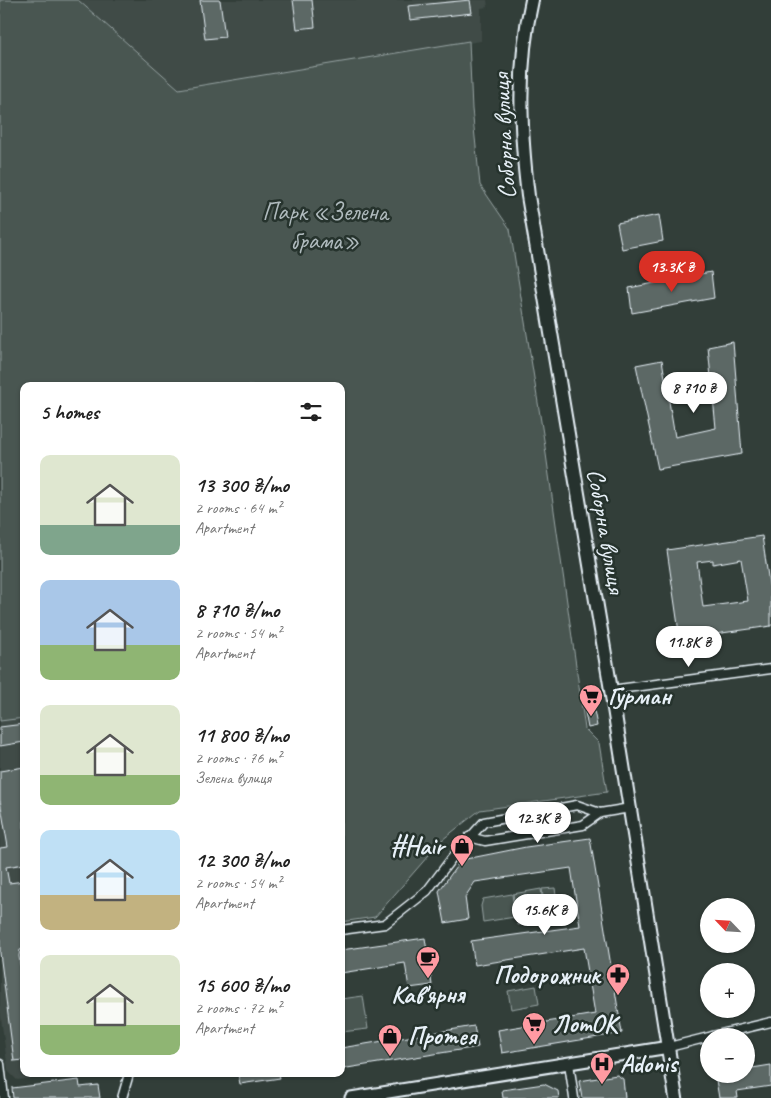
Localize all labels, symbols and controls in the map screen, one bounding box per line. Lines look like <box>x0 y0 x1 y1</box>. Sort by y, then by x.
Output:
street label: Соборна вулиця <box>485 70 523 200</box>
park label: Парк «Зелена брама» <box>262 196 391 257</box>
pin: 13.3K ₴ <box>626 250 718 293</box>
text: 13.3K ₴ <box>650 257 694 277</box>
pin: 8 710 ₴ <box>648 372 740 414</box>
text: 8 710 ₴ <box>672 378 716 398</box>
icon: filters <box>297 398 325 426</box>
text: 5 homes <box>40 399 99 425</box>
street label: Соборна вулиця <box>579 466 633 598</box>
text: 13 300 ₴/mo <box>195 472 289 498</box>
icon: home <box>80 475 140 535</box>
text: 2 rooms · 64 m² <box>195 498 281 518</box>
text: Apartment <box>195 518 254 538</box>
text: 8 710 ₴/mo <box>195 597 279 623</box>
icon: home <box>80 600 140 660</box>
text: 2 rooms · 54 m² <box>195 623 281 643</box>
pin: 11.8K ₴ <box>643 626 735 668</box>
text: 11.8K ₴ <box>667 632 711 652</box>
text: Apartment <box>195 643 254 663</box>
place label: Гурман <box>608 680 673 712</box>
supermarket icon: Гурман <box>578 683 604 717</box>
text: 11 800 ₴/mo <box>195 722 289 748</box>
icon: home <box>80 725 140 785</box>
text: 2 rooms · 76 m² <box>195 748 281 768</box>
text: Зелена вулиця <box>195 768 271 788</box>
pin: 12.3K ₴ <box>492 802 584 844</box>
text: 12.3K ₴ <box>516 808 560 828</box>
place label: #Hair <box>391 830 447 862</box>
shop icon: #Hair <box>449 833 475 867</box>
text: 12 300 ₴/mo <box>195 847 289 873</box>
icon: home <box>80 850 140 910</box>
text: 2 rooms · 54 m² <box>195 873 281 893</box>
text: Apartment <box>195 893 254 913</box>
pin: 15.6K ₴ <box>499 894 591 936</box>
north arrow <box>700 898 755 952</box>
map controls <box>700 898 755 1083</box>
text: 15.6K ₴ <box>523 900 567 920</box>
cafe icon: Кав'ярня <box>415 945 441 979</box>
place label: Подорожник <box>494 959 602 991</box>
pharmacy icon: Подорожник <box>605 962 631 996</box>
button: + <box>700 963 755 1018</box>
text: 15 600 ₴/mo <box>195 972 289 998</box>
icon: home <box>80 975 140 1035</box>
place label: Кав'ярня <box>391 979 467 1011</box>
text: 2 rooms · 72 m² <box>195 998 281 1018</box>
place label: ЛотОК <box>552 1008 621 1040</box>
supermarket icon: ЛотОК <box>521 1011 547 1045</box>
text: Apartment <box>195 1018 254 1038</box>
place label: Протея <box>408 1020 479 1052</box>
shop icon: Протея <box>377 1023 403 1057</box>
button: − <box>700 1028 755 1083</box>
place label: Adonis <box>620 1048 679 1080</box>
hospital icon: Adonis <box>589 1051 615 1085</box>

